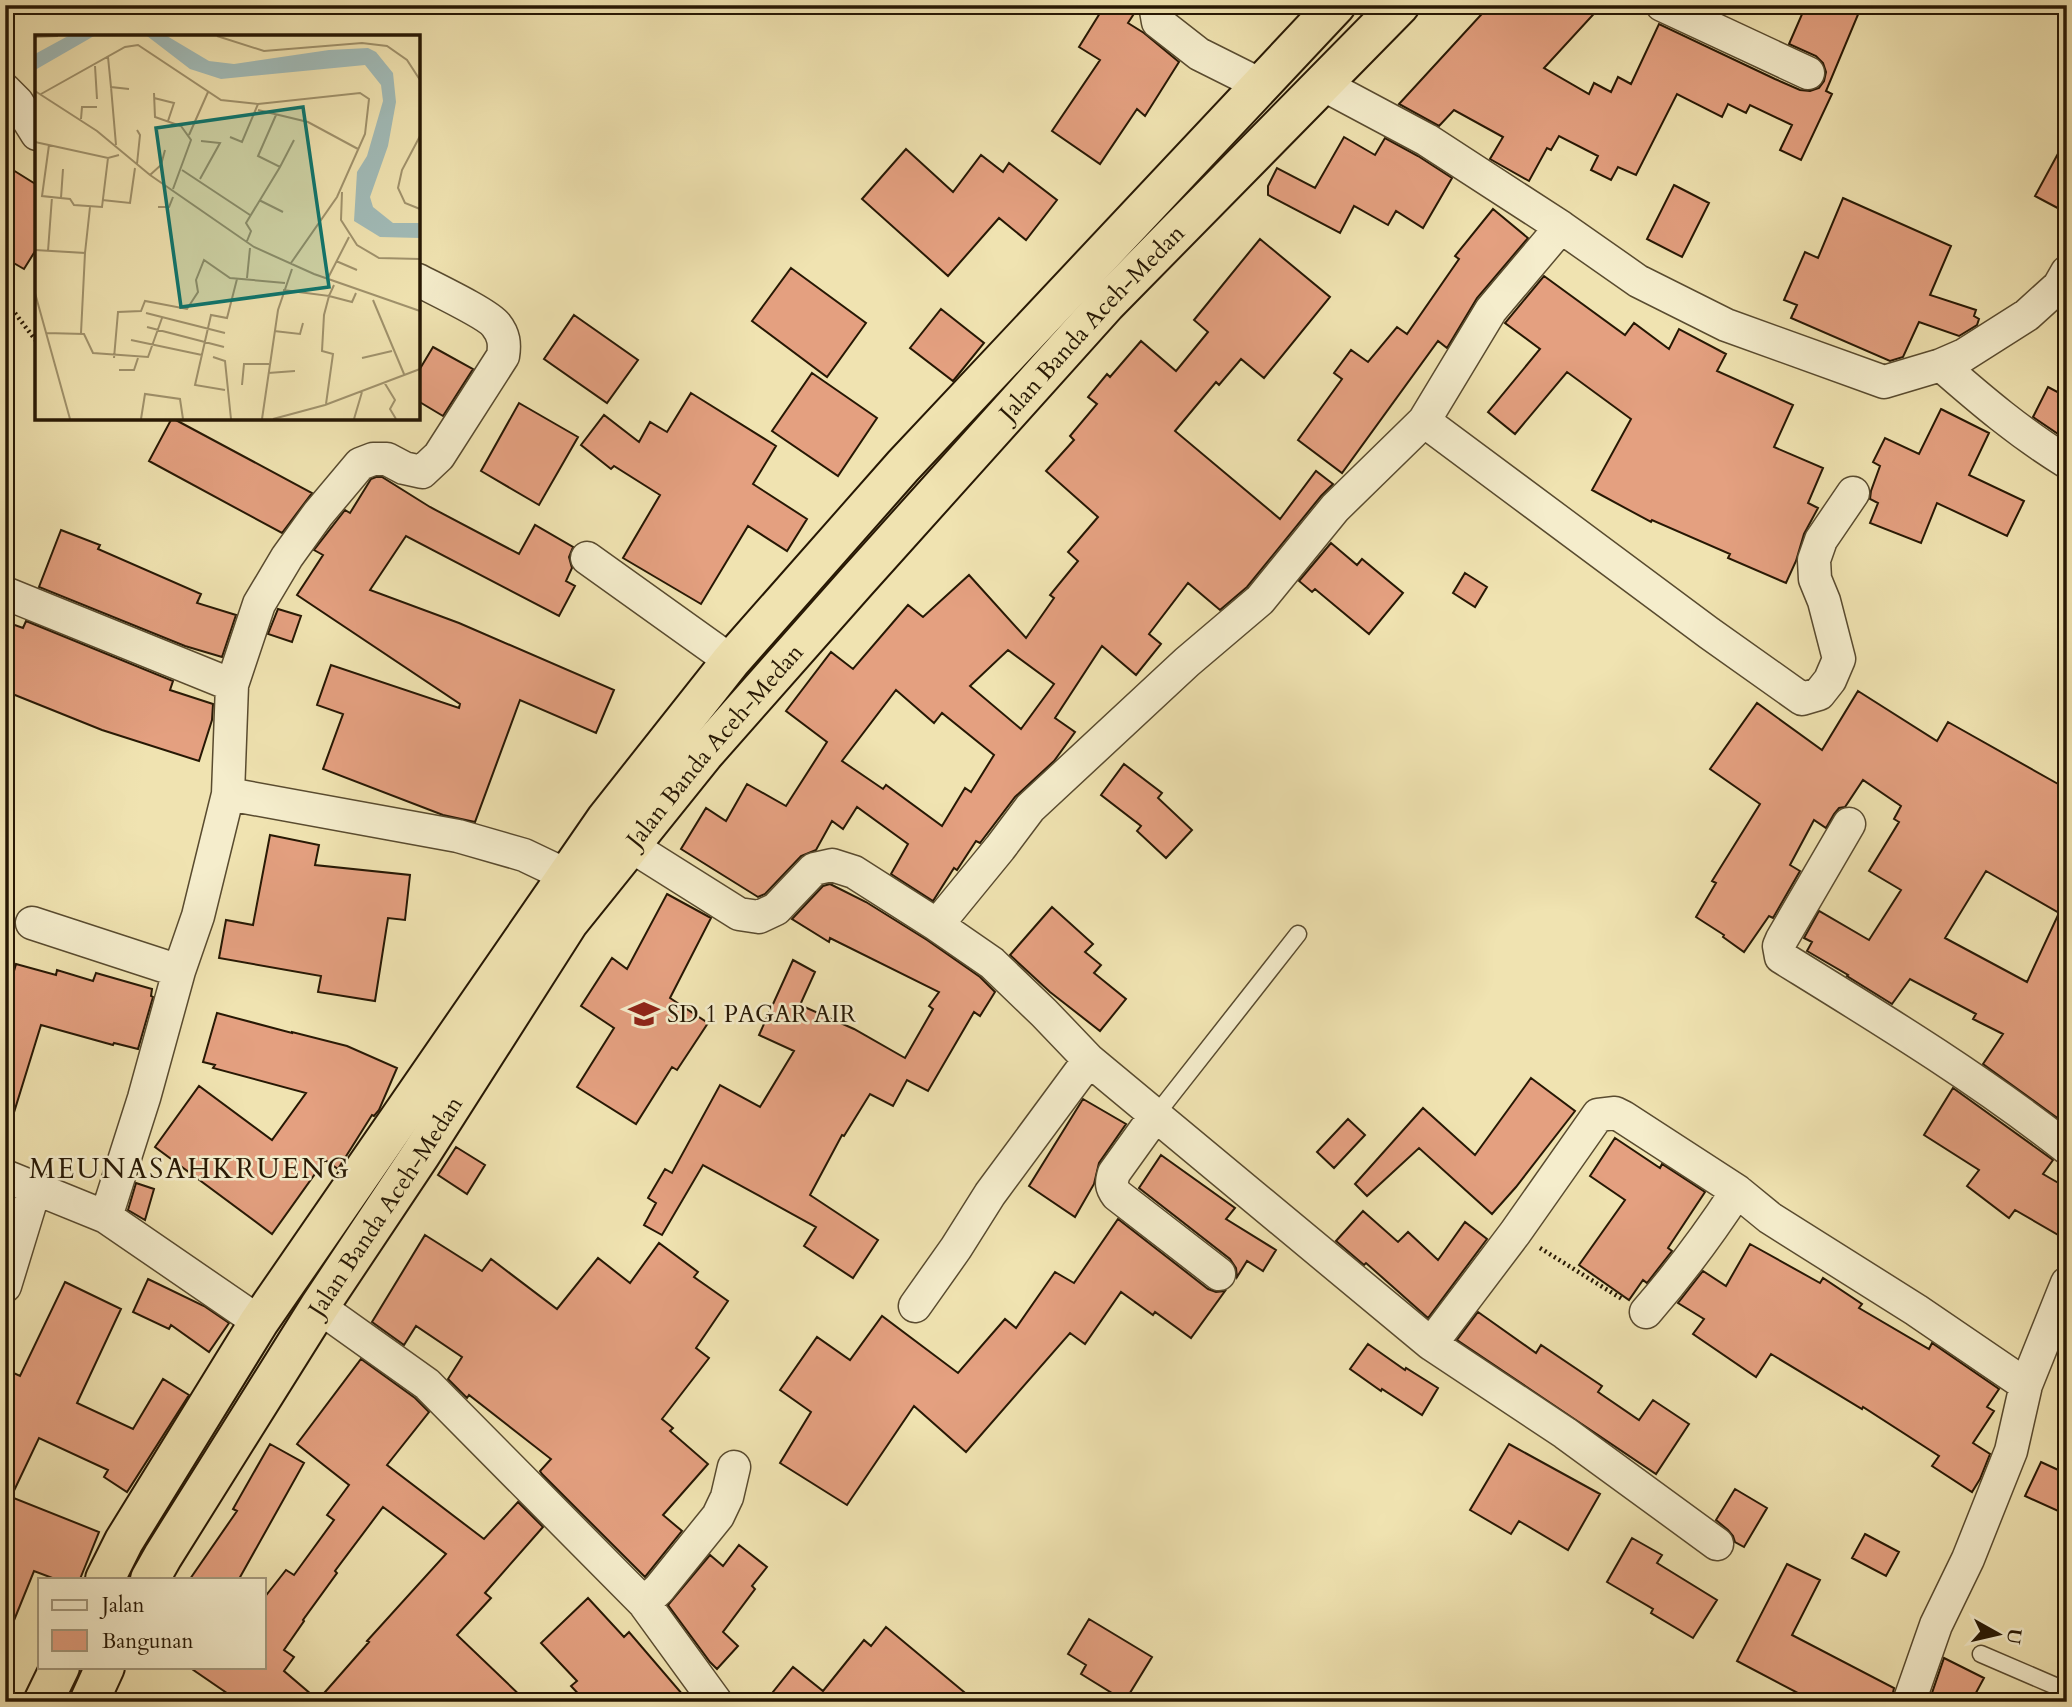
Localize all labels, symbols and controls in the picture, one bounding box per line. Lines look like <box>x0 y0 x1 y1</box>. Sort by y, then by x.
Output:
inset map <box>35 35 420 420</box>
street label: Jalan Banda Aceh-Medan <box>990 217 1193 431</box>
street label: Jalan Banda Aceh-Medan <box>617 637 811 857</box>
school or university icon: SD 1 PAGAR AIR <box>627 997 661 1031</box>
place label: SD 1 PAGAR AIR <box>667 998 856 1031</box>
street label: Jalan Banda Aceh-Medan <box>299 1090 471 1326</box>
district label: MEUNASAHKRUENG <box>29 1150 351 1188</box>
legend <box>38 1578 266 1668</box>
text: Jalan <box>99 1591 145 1620</box>
north arrow <box>1964 1598 2034 1668</box>
text: Bangunan <box>102 1627 194 1656</box>
text: U <box>2000 1627 2028 1646</box>

